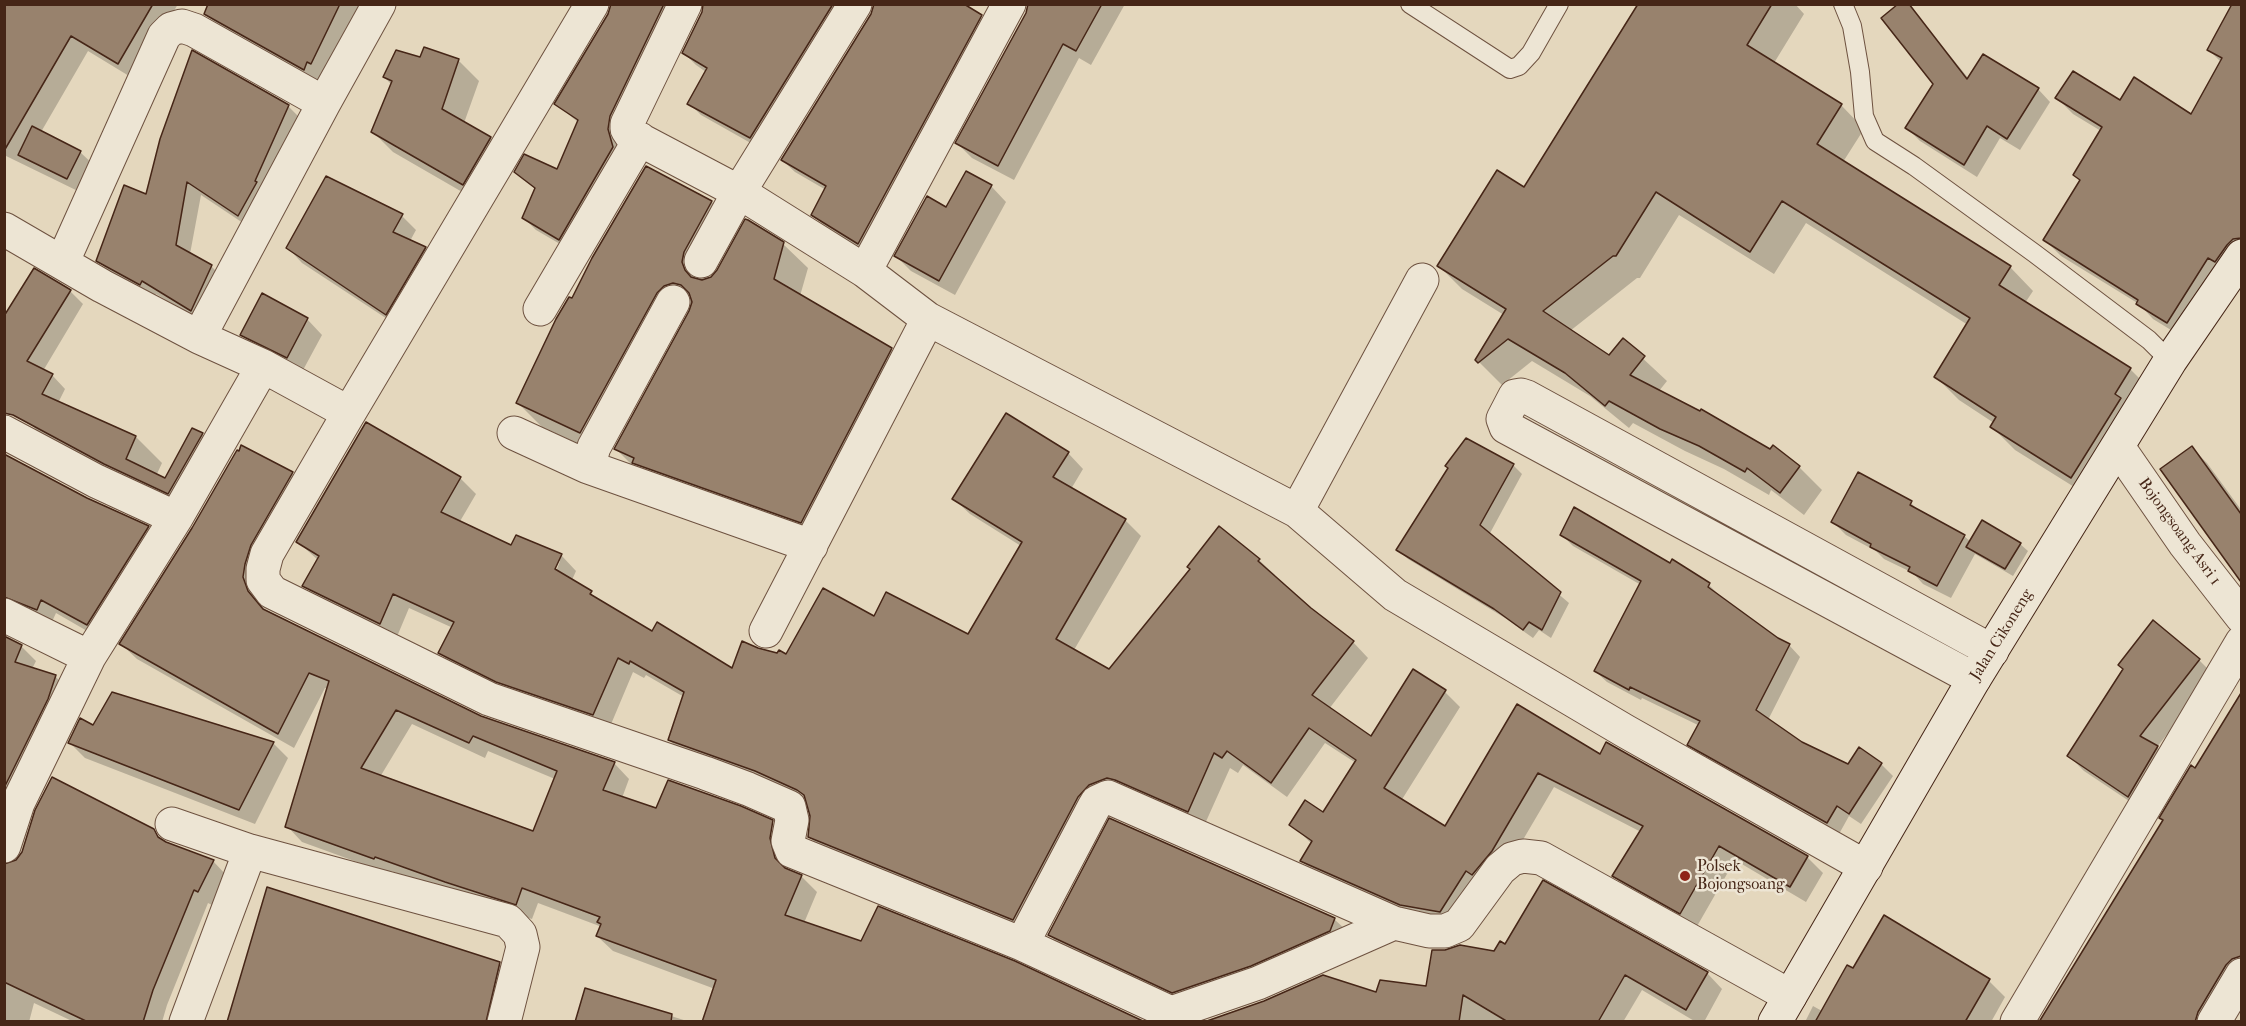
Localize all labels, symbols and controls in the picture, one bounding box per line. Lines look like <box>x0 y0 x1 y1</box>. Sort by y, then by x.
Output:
street label: Bojongsoang Asri 1 <box>2134 475 2224 589</box>
street label: Jalan Cikoneng <box>1966 586 2038 684</box>
place label: Polsek Bojongsoang <box>1697 857 1785 895</box>
marker: Polsek Bojongsoang <box>1678 869 1692 883</box>

